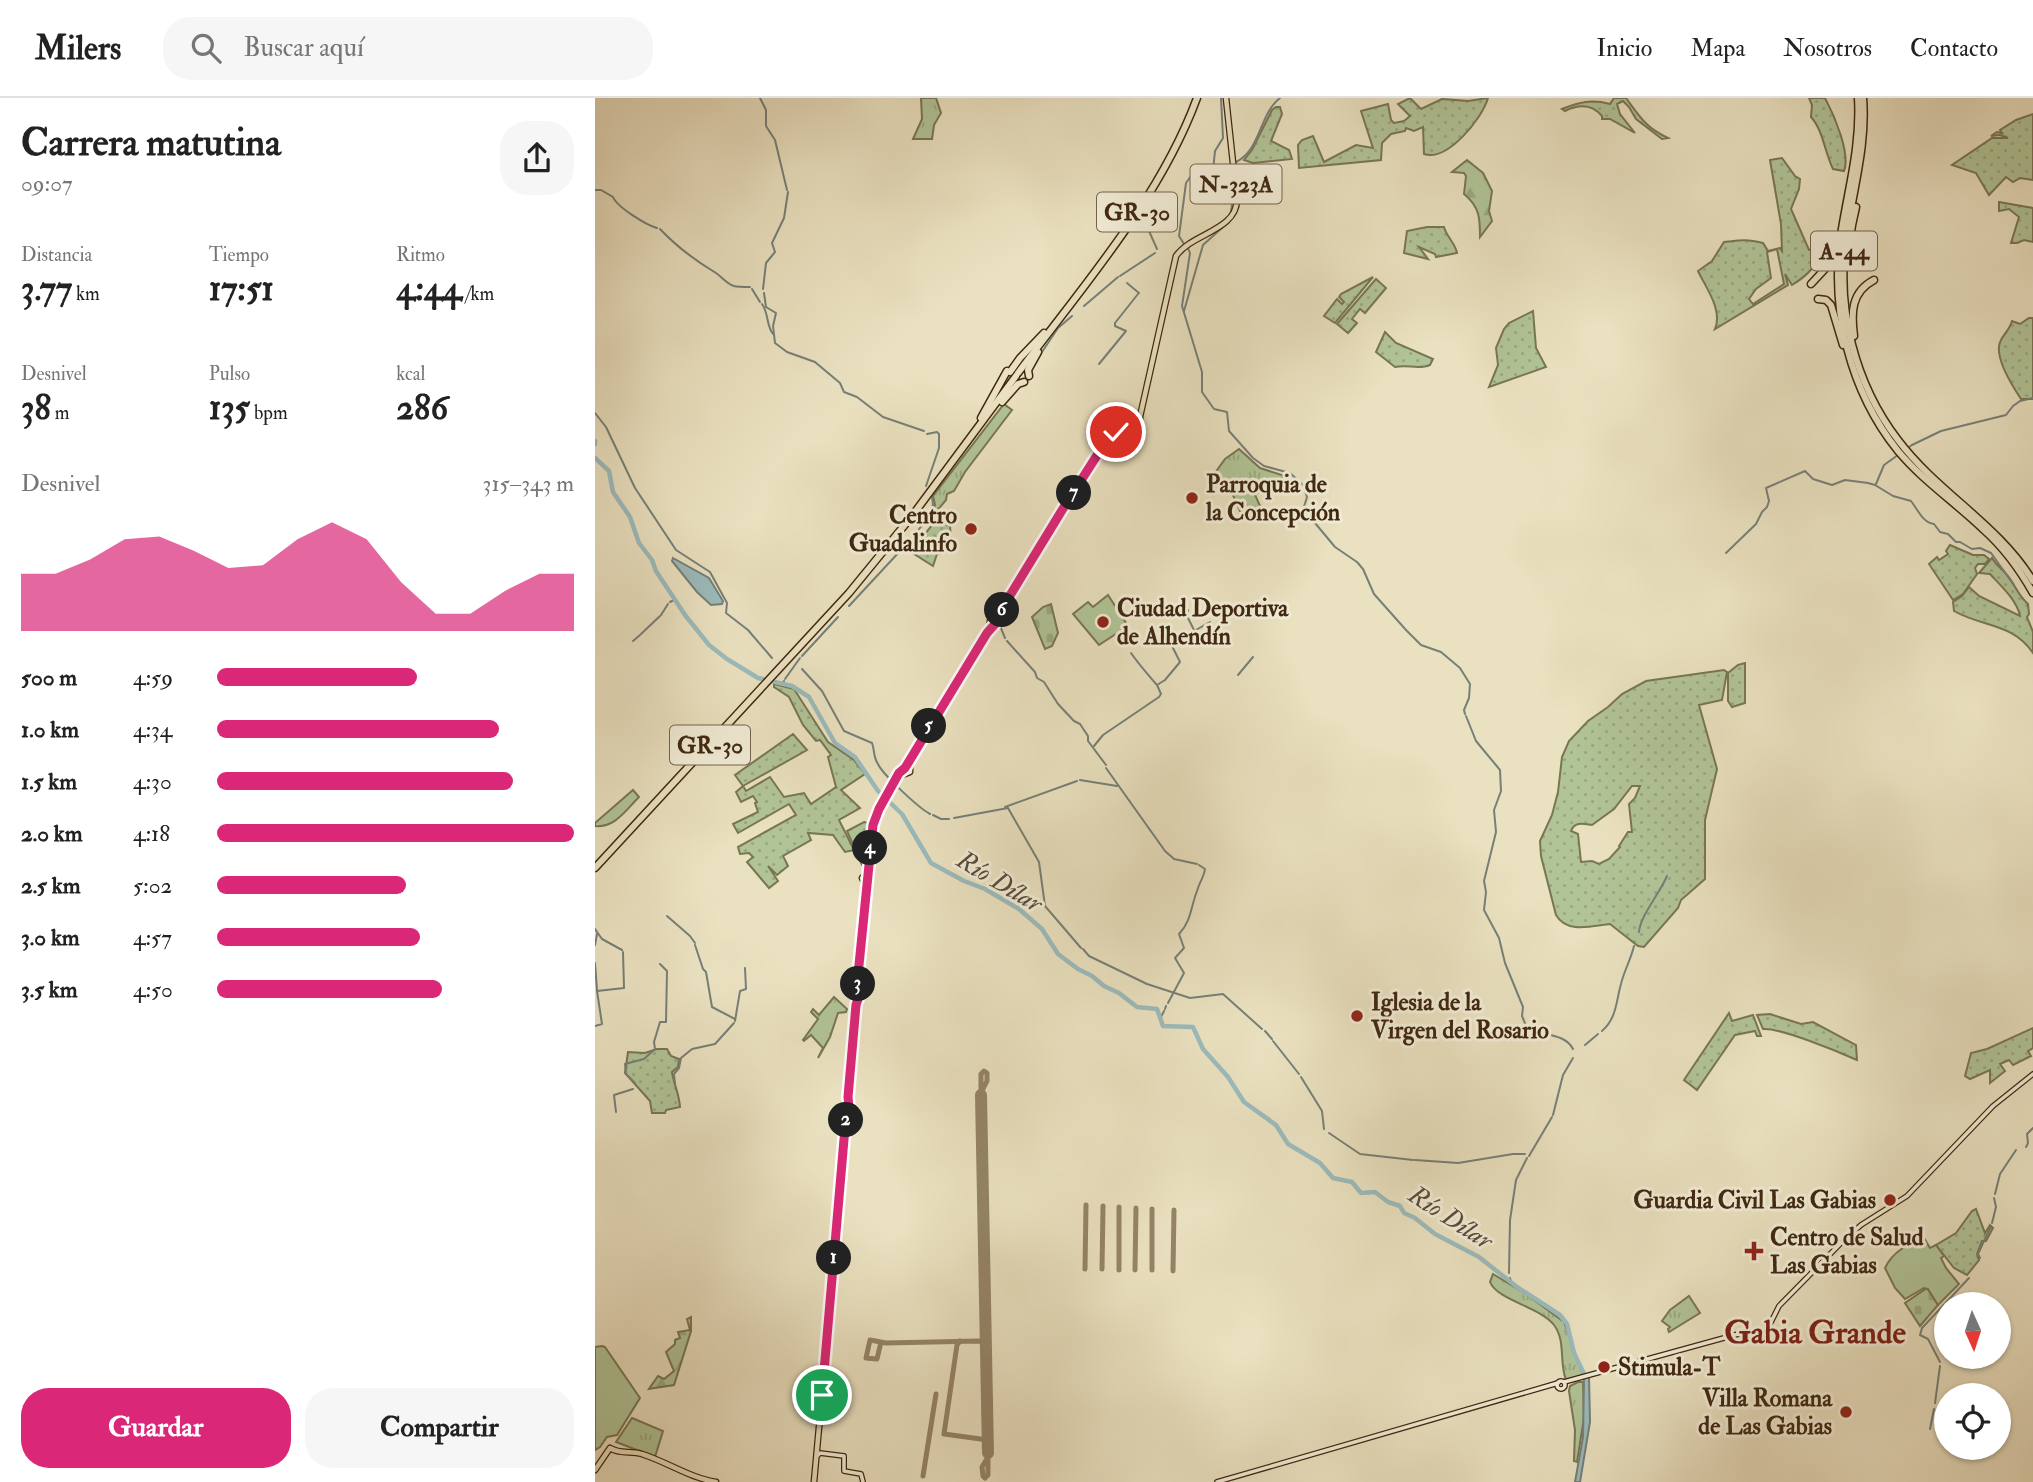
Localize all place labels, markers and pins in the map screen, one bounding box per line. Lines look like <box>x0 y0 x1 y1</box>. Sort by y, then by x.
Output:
pin <box>1086 402 1146 462</box>
place label: Parroquia de la Concepción <box>1205 469 1341 528</box>
pin: 7 <box>1057 476 1091 510</box>
marker: Parroquia de la Concepción <box>1184 490 1200 506</box>
place label: Centro Guadalinfo <box>849 500 957 559</box>
marker: Centro Guadalinfo <box>963 521 979 537</box>
pin: 6 <box>985 592 1019 628</box>
place label: Ciudad Deportiva de Alhendín <box>1117 593 1289 652</box>
marker: Ciudad Deportiva de Alhendín <box>1095 614 1111 630</box>
pin: 5 <box>911 708 947 744</box>
pin: 4 <box>853 830 887 866</box>
pin: 3 <box>841 966 875 1001</box>
place label: Iglesia de la Virgen del Rosario <box>1370 987 1549 1046</box>
marker: Iglesia de la Virgen del Rosario <box>1349 1008 1365 1024</box>
pin: 2 <box>828 1102 863 1138</box>
place label: Guardia Civil Las Gabias <box>1633 1185 1876 1216</box>
marker: Guardia Civil Las Gabias <box>1882 1192 1898 1208</box>
place label: Centro de Salud Las Gabias <box>1770 1222 1924 1281</box>
pin: 1 <box>817 1240 851 1276</box>
marker: Centro de Salud Las Gabias <box>1744 1241 1764 1261</box>
place label: Stimula-T <box>1618 1352 1721 1383</box>
marker: Stimula-T <box>1596 1359 1612 1375</box>
pin <box>792 1365 852 1425</box>
place label: Villa Romana de Las Gabias <box>1698 1383 1833 1442</box>
marker: Villa Romana de Las Gabias <box>1838 1404 1854 1420</box>

